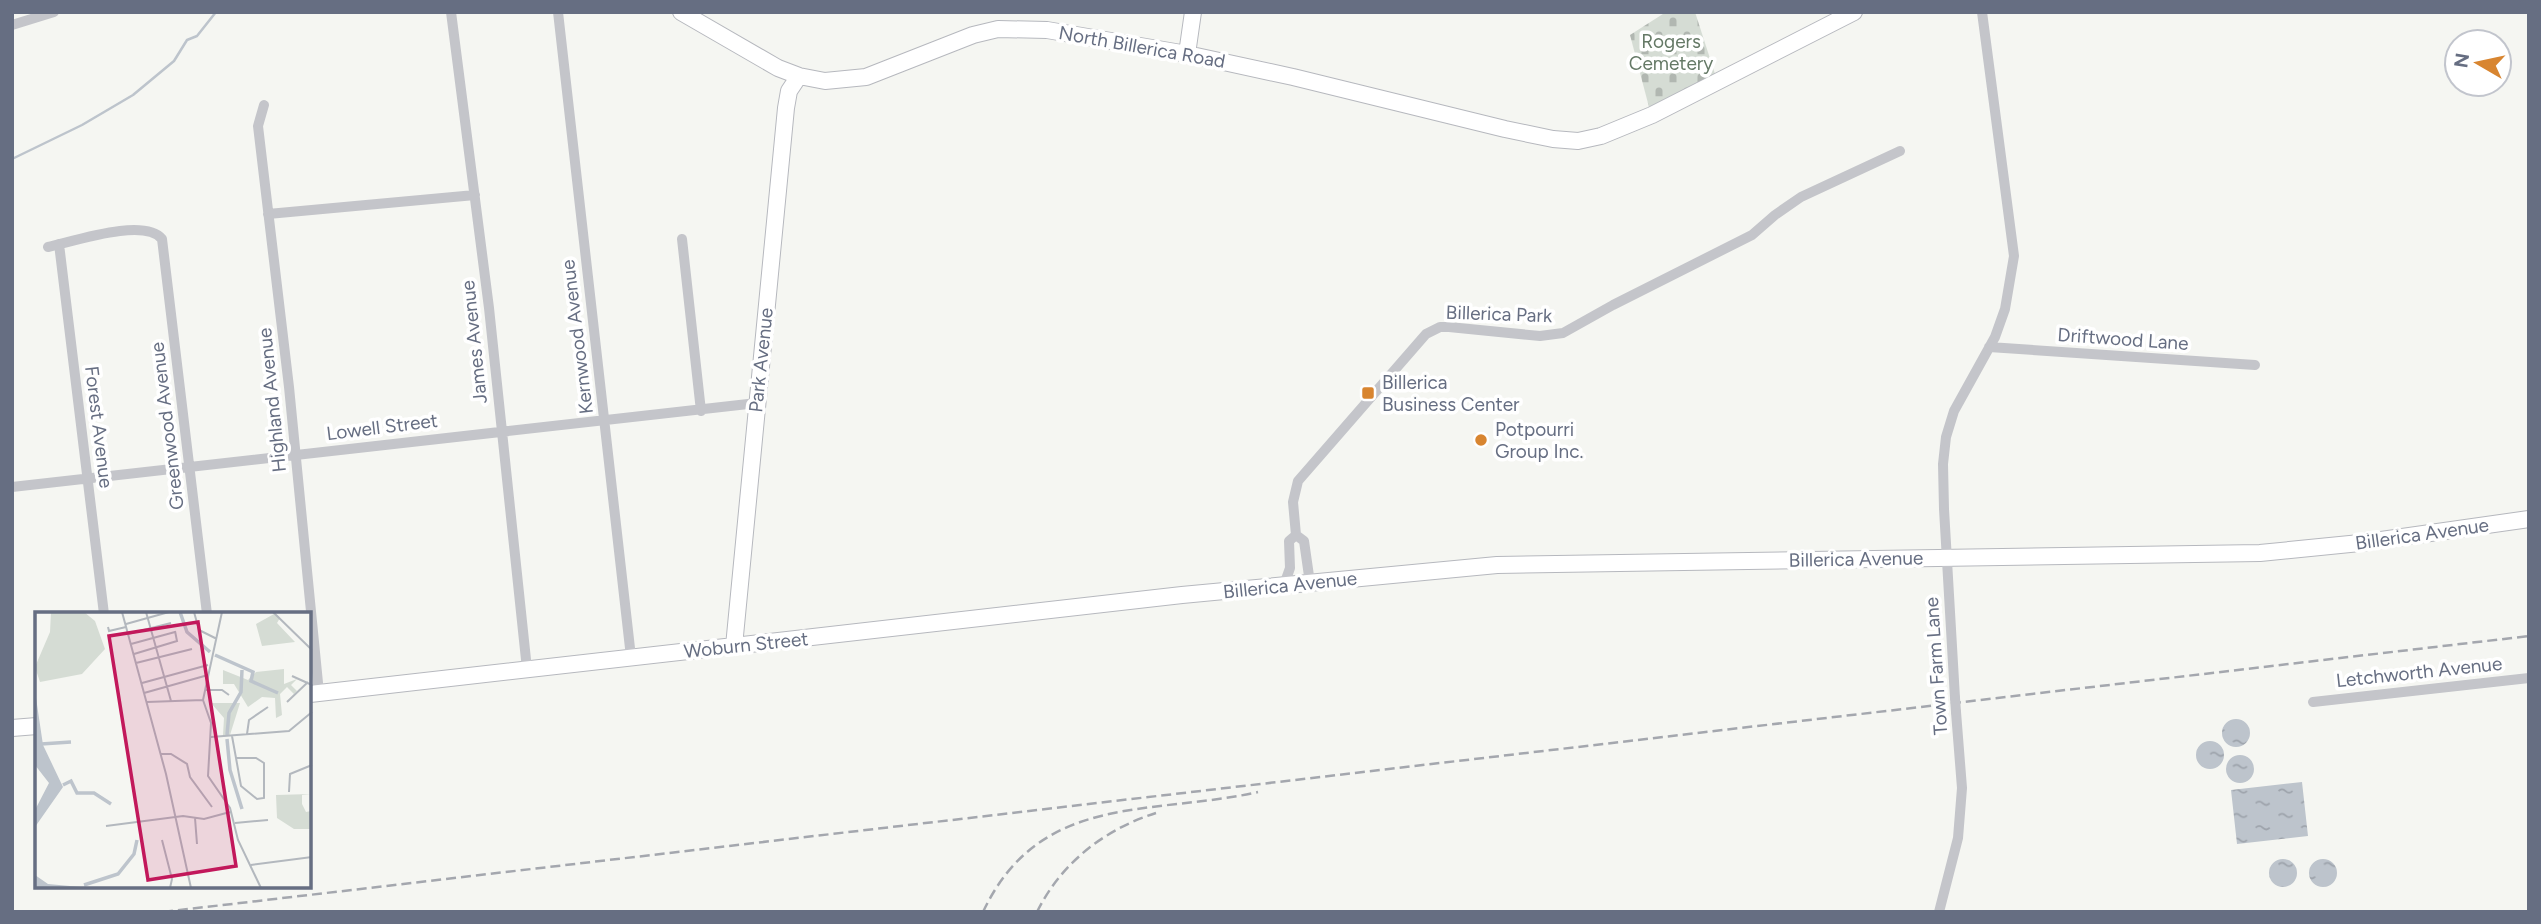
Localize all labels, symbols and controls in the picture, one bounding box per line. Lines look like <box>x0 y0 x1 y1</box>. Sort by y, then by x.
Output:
street label: North Billerica Road <box>1057 21 1227 73</box>
north arrow <box>2443 28 2513 98</box>
park label: Rogers Cemetery <box>1629 30 1713 75</box>
text: N <box>2449 51 2474 69</box>
street label: Kernwood Avenue <box>556 258 598 416</box>
street label: James Avenue <box>456 279 492 405</box>
street label: Billerica Park <box>1445 301 1553 327</box>
street label: Park Avenue <box>744 307 778 413</box>
street label: Driftwood Lane <box>2057 323 2189 355</box>
street label: Highland Avenue <box>253 327 291 473</box>
street label: Greenwood Avenue <box>145 341 189 511</box>
street label: Forest Avenue <box>80 365 118 489</box>
place label: Billerica Business Center <box>1382 371 1520 416</box>
marker: Billerica Business Center <box>1360 385 1376 401</box>
street label: Lowell Street <box>325 409 439 445</box>
place label: Potpourri Group Inc. <box>1495 418 1583 463</box>
marker: Potpourri Group Inc. <box>1473 432 1489 448</box>
street label: Billerica Avenue <box>2354 513 2490 555</box>
street label: Billerica Avenue <box>1789 546 1923 572</box>
street label: Billerica Avenue <box>1222 567 1358 603</box>
street label: Town Farm Lane <box>1920 596 1952 736</box>
inset map <box>35 612 312 889</box>
street label: Woburn Street <box>683 627 809 663</box>
street label: Letchworth Avenue <box>2335 652 2503 692</box>

